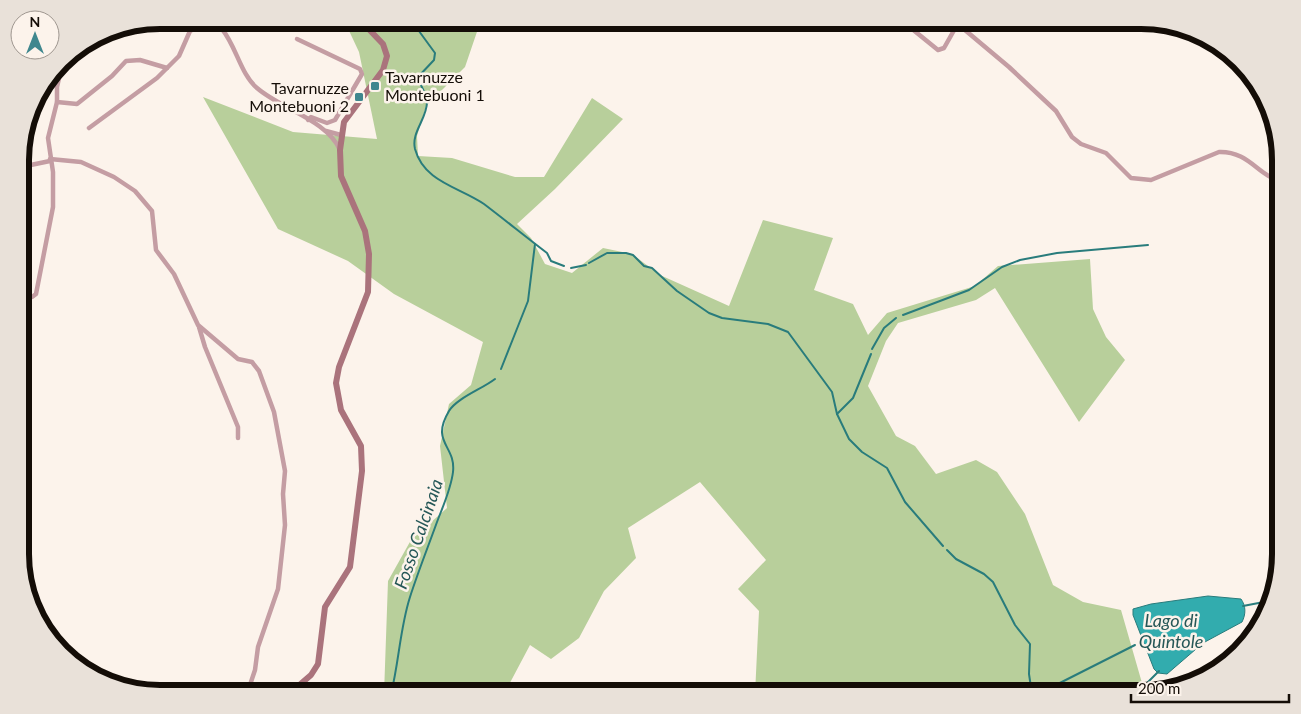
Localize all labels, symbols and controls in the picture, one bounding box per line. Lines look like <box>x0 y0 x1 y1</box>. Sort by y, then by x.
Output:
north arrow <box>10 10 60 60</box>
text: N <box>30 13 40 30</box>
place label: Tavarnuzze Montebuoni 1 <box>385 67 485 104</box>
place label: Tavarnuzze Montebuoni 2 <box>249 78 349 115</box>
marker: Tavarnuzze Montebuoni 1 <box>369 80 381 92</box>
marker: Tavarnuzze Montebuoni 2 <box>353 91 365 103</box>
water label: Fosso Calcinaia <box>389 476 447 592</box>
water label: Lago di Quintole <box>1139 609 1203 652</box>
scale bar <box>1131 672 1288 704</box>
text: 200 m <box>1138 679 1180 697</box>

